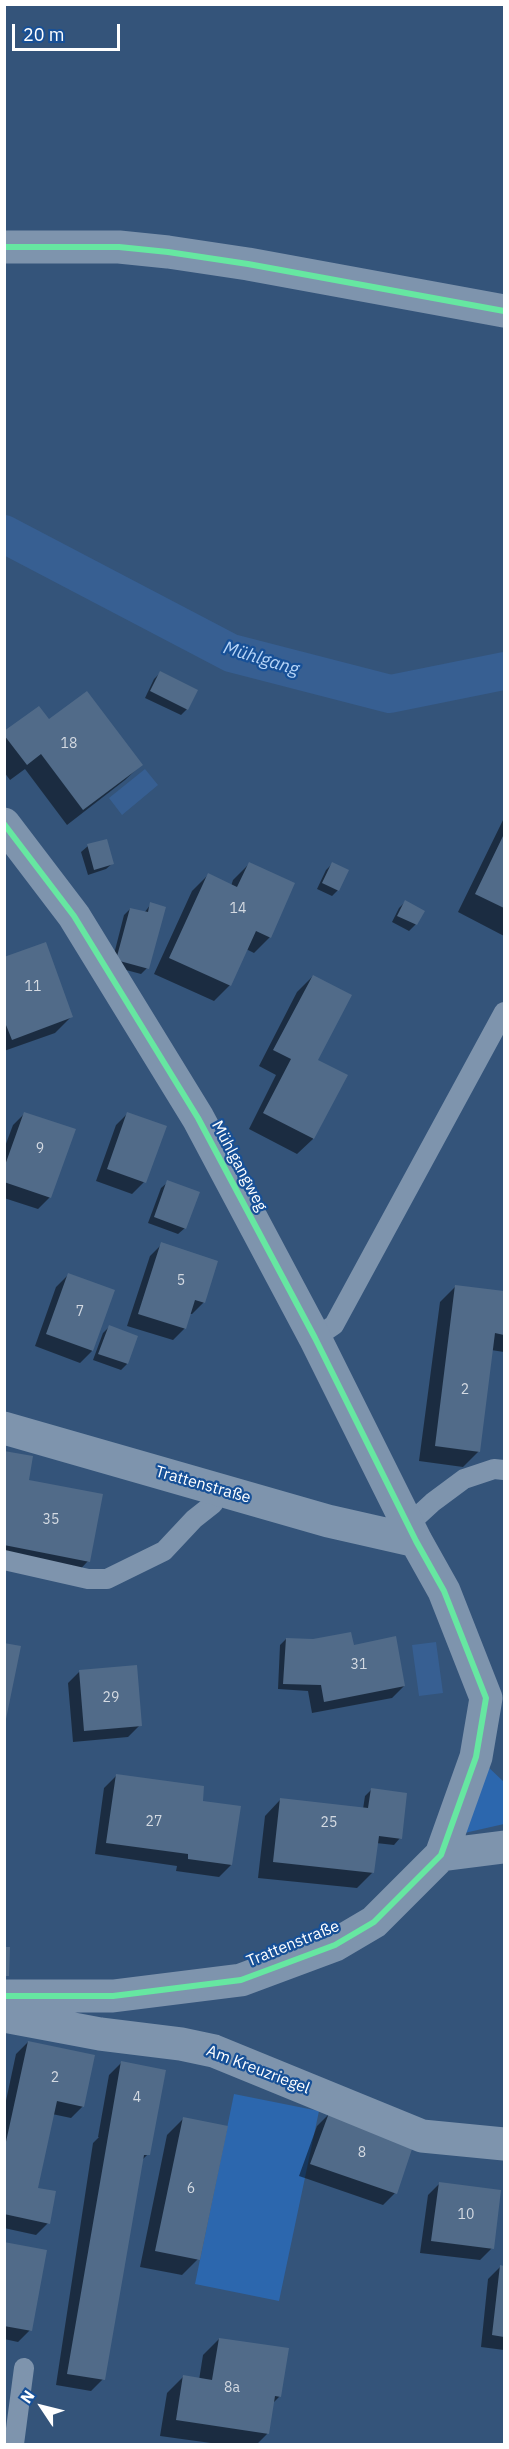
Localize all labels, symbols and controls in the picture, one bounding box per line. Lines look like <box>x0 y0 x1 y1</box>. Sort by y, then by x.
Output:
scale bar <box>15 12 123 50</box>
text: 20 m <box>23 23 65 46</box>
water label: Mühlgang <box>220 637 302 681</box>
house number: 18 <box>61 736 77 752</box>
house number: 14 <box>230 901 246 917</box>
house number: 11 <box>25 979 41 995</box>
street label: Mühlgangweg <box>207 1118 271 1214</box>
house number: 9 <box>36 1141 44 1157</box>
house number: 5 <box>177 1273 185 1289</box>
house number: 7 <box>76 1304 84 1320</box>
house number: 2 <box>461 1382 469 1398</box>
street label: Trattenstraße <box>153 1462 253 1508</box>
house number: 35 <box>43 1512 59 1528</box>
house number: 31 <box>351 1657 367 1673</box>
house number: 29 <box>103 1690 119 1706</box>
house number: 27 <box>146 1814 162 1830</box>
house number: 25 <box>321 1815 337 1831</box>
street label: Trattenstraße <box>244 1917 342 1971</box>
street label: Am Kreuzriegel <box>204 2041 312 2099</box>
house number: 2 <box>51 2070 59 2086</box>
house number: 4 <box>133 2090 141 2106</box>
house number: 8 <box>358 2145 366 2161</box>
house number: 6 <box>187 2181 195 2197</box>
house number: 10 <box>458 2207 474 2223</box>
north arrow <box>12 2377 72 2437</box>
house number: 8a <box>224 2380 240 2396</box>
text: N <box>16 2386 39 2407</box>

